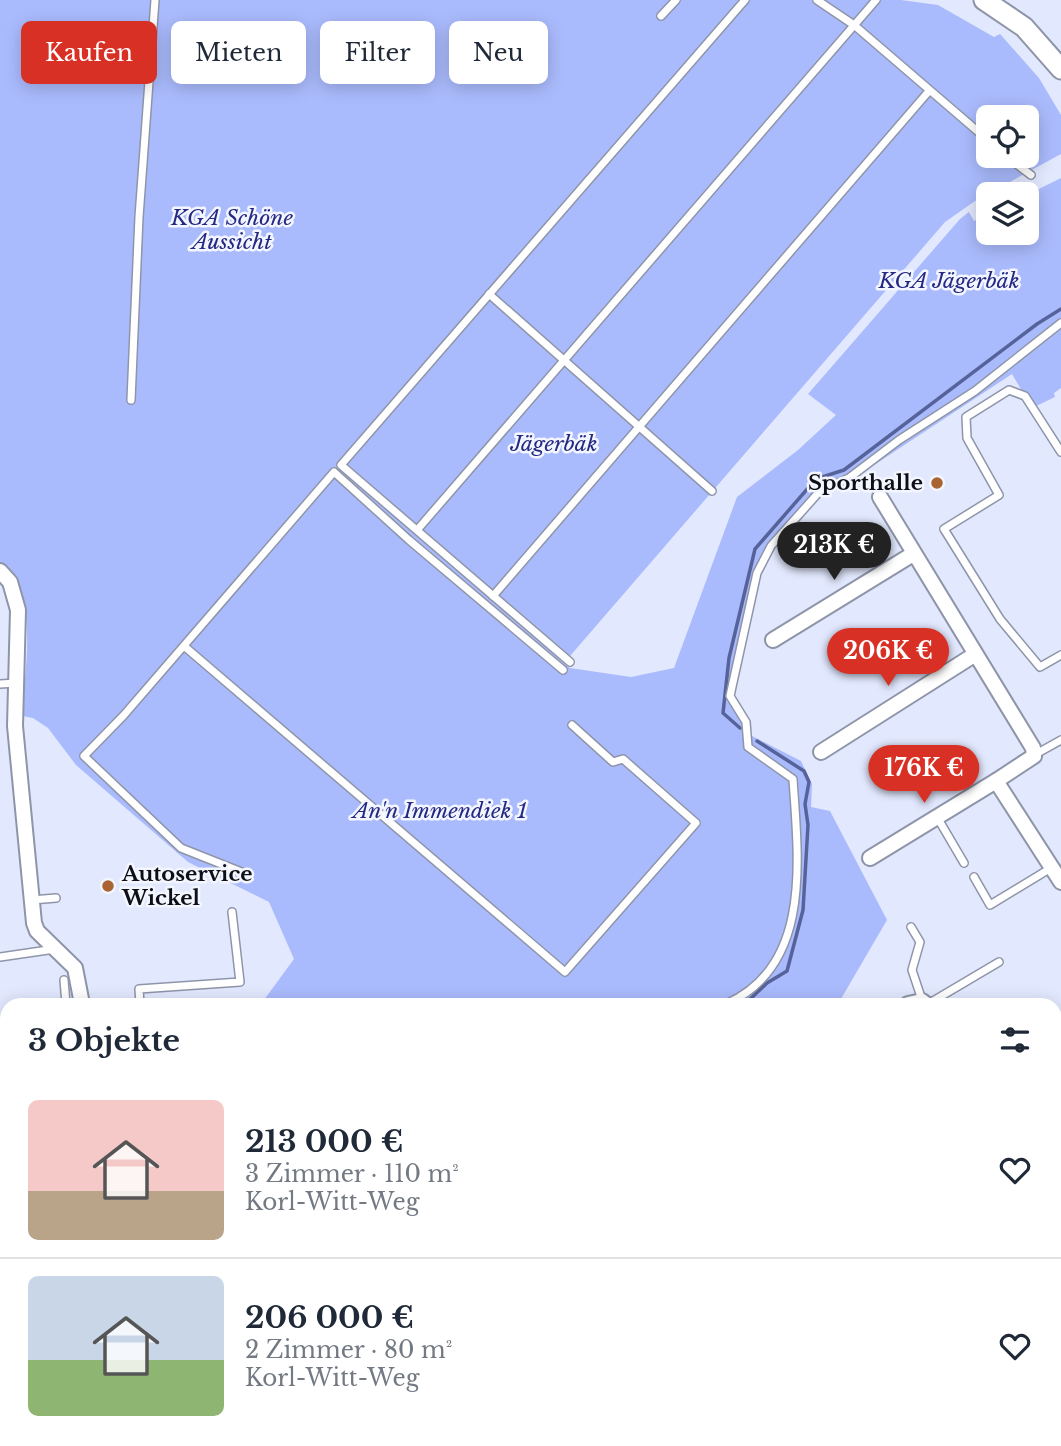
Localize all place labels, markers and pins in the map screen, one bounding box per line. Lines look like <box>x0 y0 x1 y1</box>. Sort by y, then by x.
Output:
place label: Sporthalle <box>808 470 923 496</box>
marker: Sporthalle <box>929 475 945 491</box>
pin: 213K € <box>777 522 891 582</box>
pin: 206K € <box>831 628 945 688</box>
pin: 176K € <box>867 746 981 805</box>
place label: Autoservice Wickel <box>121 861 253 911</box>
marker: Autoservice Wickel <box>100 878 116 894</box>

